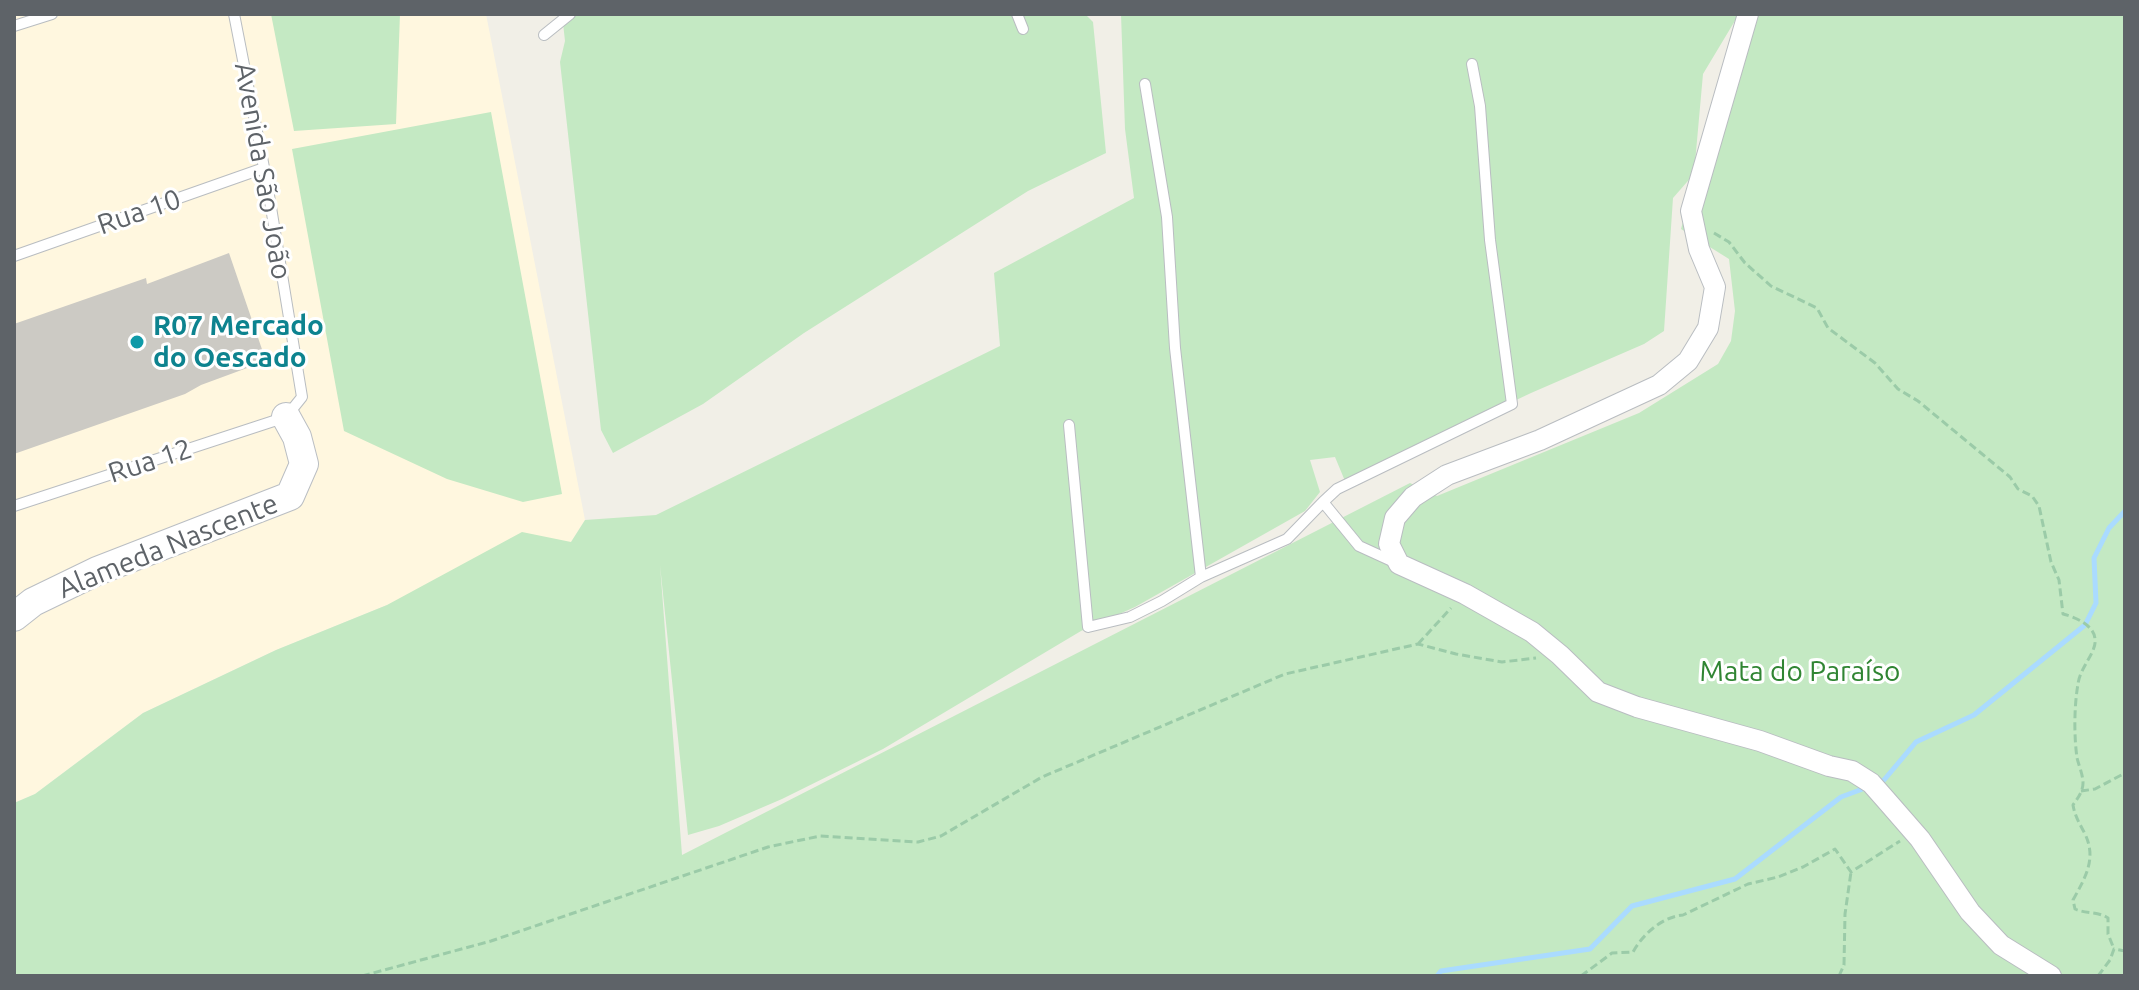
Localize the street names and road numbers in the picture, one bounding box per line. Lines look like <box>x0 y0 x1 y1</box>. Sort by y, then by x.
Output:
street label: Avenida São João <box>227 60 299 282</box>
street label: Rua 10 <box>93 182 185 242</box>
street label: Rua 12 <box>104 432 196 490</box>
street label: Alameda Nascente <box>53 487 283 605</box>

